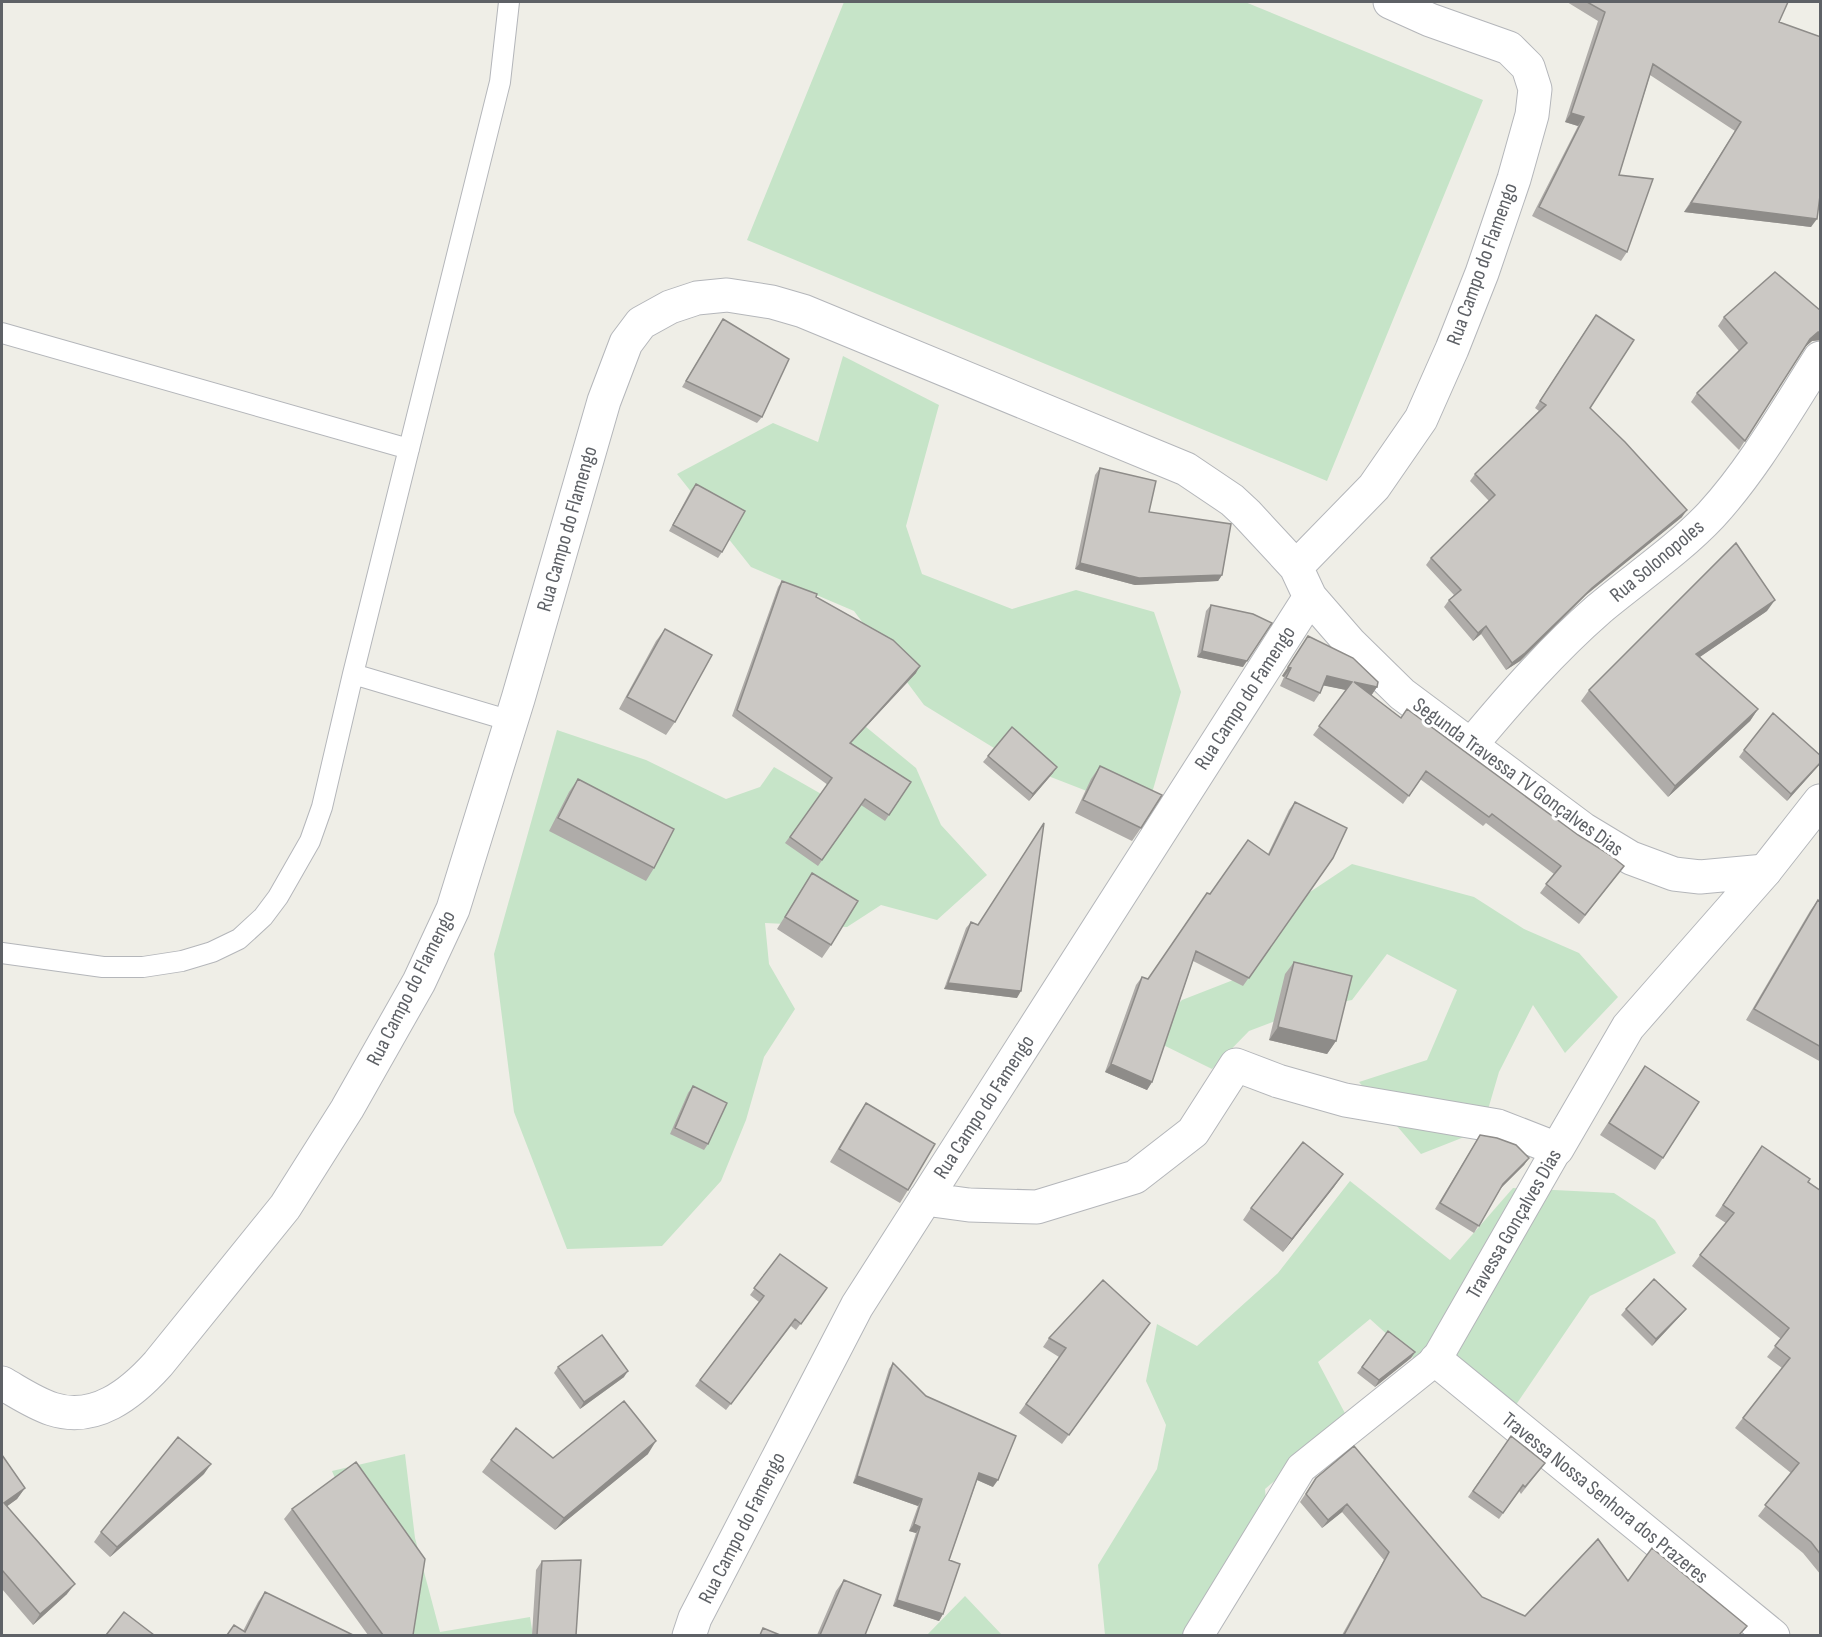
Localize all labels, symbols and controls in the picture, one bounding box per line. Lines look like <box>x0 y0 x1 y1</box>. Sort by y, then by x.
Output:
street label: Rua Campo do Flamengo <box>1441 179 1523 349</box>
street label: Rua Campo do Flamengo <box>531 443 603 615</box>
street label: Rua Solonopoles <box>1605 514 1709 608</box>
street label: Rua Campo do Famengo <box>1189 621 1301 775</box>
street label: Segunda Travessa TV Gonçalves Dias <box>1408 692 1628 862</box>
street label: Rua Campo do Flamengo <box>361 906 461 1070</box>
street label: Rua Campo do Famengo <box>928 1030 1040 1184</box>
street label: Travessa Gonçalves Dias <box>1461 1145 1567 1303</box>
street label: Travessa Nossa Senhora dos Prazeres <box>1497 1407 1713 1589</box>
street label: Rua Campo do Famengo <box>693 1448 791 1608</box>

